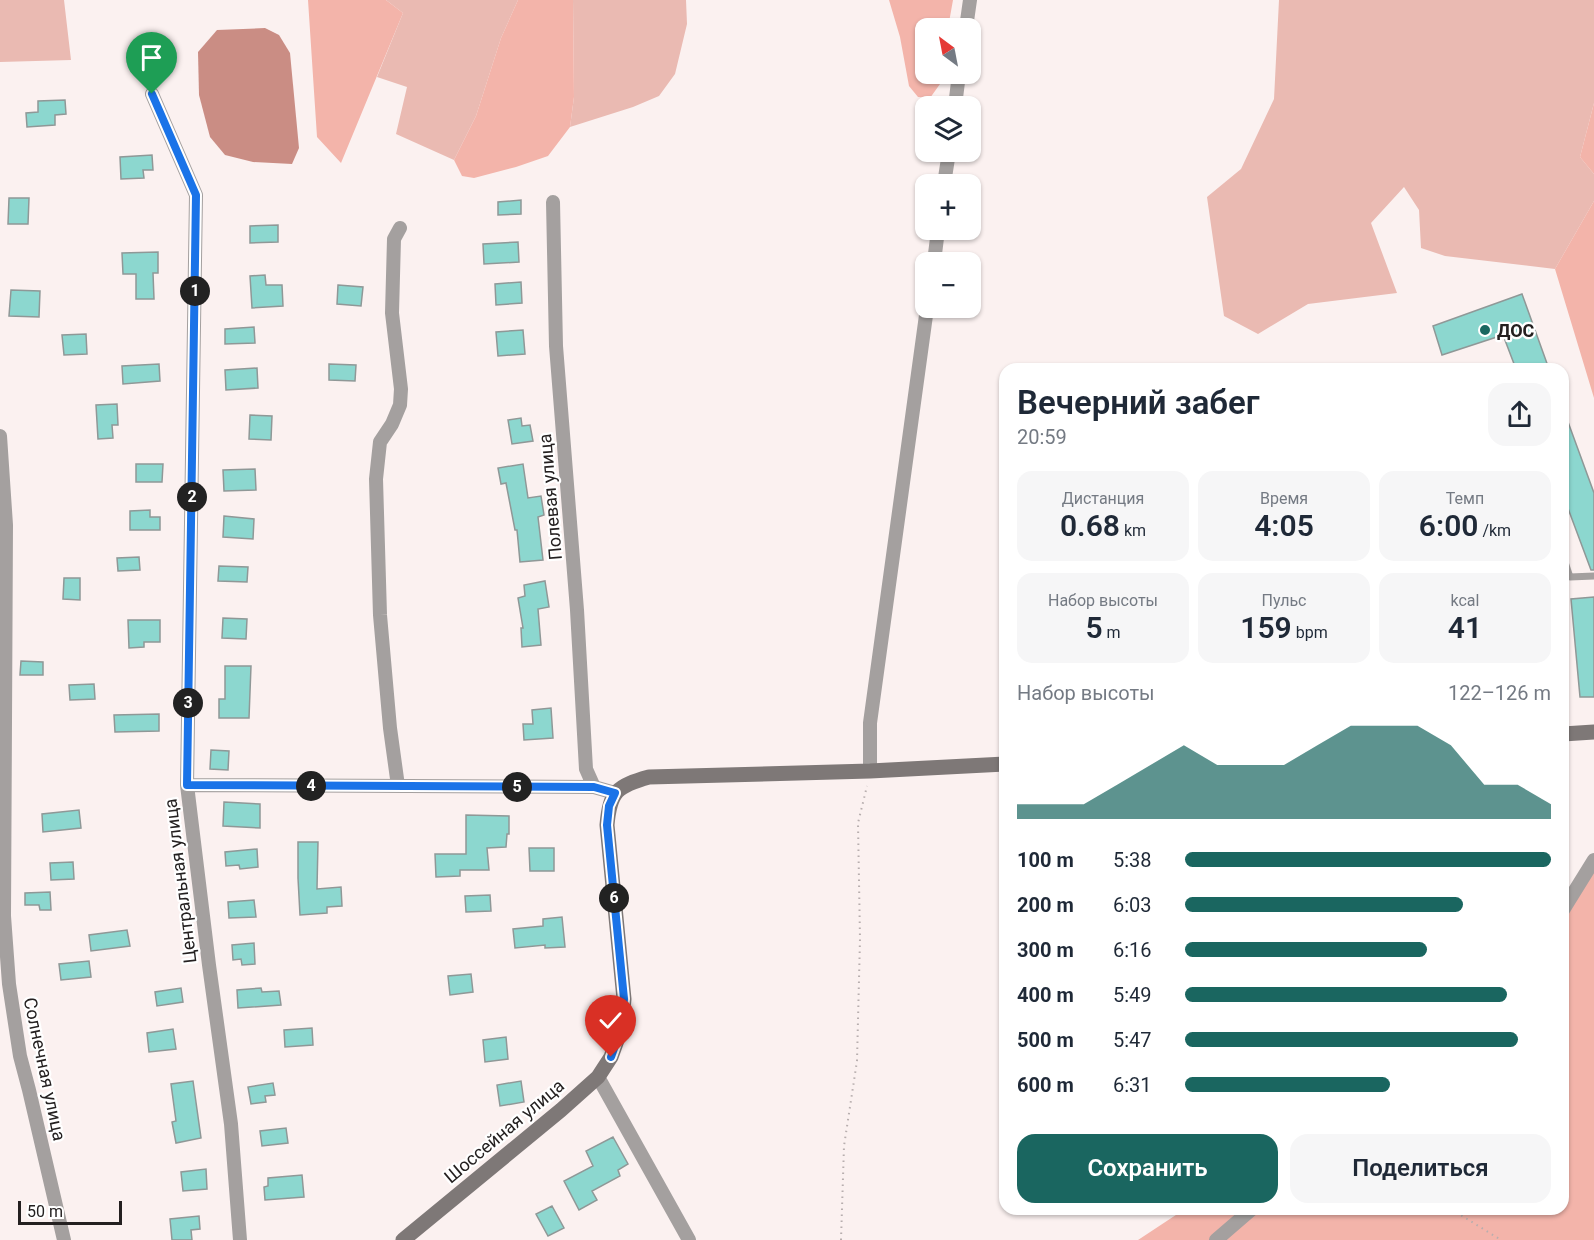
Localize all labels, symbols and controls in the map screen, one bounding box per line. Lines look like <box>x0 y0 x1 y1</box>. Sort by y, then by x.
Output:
north arrow <box>915 18 981 84</box>
map controls <box>915 18 981 318</box>
pin <box>126 32 177 94</box>
icon: arrive <box>135 41 168 74</box>
button: layers <box>915 96 981 162</box>
button: + <box>915 174 981 240</box>
button: − <box>915 252 981 318</box>
pin: 1 <box>180 276 210 306</box>
text: 1 <box>190 281 200 300</box>
place label: ДОС <box>1497 320 1535 341</box>
marker: ДОС <box>1478 323 1492 337</box>
text: Вечерний забег <box>1017 383 1260 422</box>
button: share <box>1488 383 1551 446</box>
text: 20:59 <box>1017 425 1067 449</box>
street label: Полевая улица <box>534 433 566 561</box>
pin: 2 <box>177 482 207 512</box>
text: 2 <box>187 487 197 506</box>
text: Дистанция <box>1062 489 1144 508</box>
text: Время <box>1260 489 1308 508</box>
text: Темп <box>1446 489 1484 508</box>
text: 0.68 <box>1060 508 1120 543</box>
text: 4:05 <box>1254 508 1314 543</box>
text: 6:00 <box>1419 508 1478 543</box>
text: km <box>1120 521 1146 540</box>
text: /km <box>1478 521 1511 540</box>
text: Набор высоты <box>1048 591 1158 610</box>
text: Пульс <box>1262 591 1306 610</box>
text: kcal <box>1451 591 1479 610</box>
text: 5 <box>1085 610 1103 645</box>
text: 159 <box>1240 610 1292 645</box>
text: 41 <box>1448 610 1482 645</box>
text: m <box>1103 623 1121 642</box>
text: bpm <box>1292 623 1328 642</box>
text: Набор высоты <box>1017 681 1155 705</box>
text: 122–126 m <box>1448 681 1551 705</box>
pin: 3 <box>173 688 203 718</box>
text: 3 <box>183 693 193 712</box>
pin: 4 <box>296 771 326 801</box>
pin: 5 <box>502 772 532 802</box>
text: 4 <box>306 776 316 795</box>
text: 5 <box>512 777 522 796</box>
street label: Центральная улица <box>159 797 201 965</box>
text: 100 m <box>1017 848 1074 872</box>
text: 5:38 <box>1113 848 1152 872</box>
pin: 6 <box>599 883 629 913</box>
text: 6 <box>609 888 619 907</box>
text: 200 m <box>1017 893 1074 917</box>
text: 6:03 <box>1113 893 1152 917</box>
text: 300 m <box>1017 938 1074 962</box>
text: 6:16 <box>1113 938 1152 962</box>
text: 400 m <box>1017 983 1074 1007</box>
text: 5:49 <box>1113 983 1152 1007</box>
street label: Солнечная улица <box>20 995 70 1143</box>
pin <box>585 995 636 1057</box>
icon: check <box>594 1004 627 1037</box>
text: 500 m <box>1017 1028 1074 1052</box>
text: 5:47 <box>1113 1028 1152 1052</box>
text: 600 m <box>1017 1073 1074 1097</box>
text: 6:31 <box>1113 1073 1152 1097</box>
street label: Шоссейная улица <box>440 1075 568 1187</box>
button: Сохранить <box>1017 1134 1278 1203</box>
button: Поделиться <box>1290 1134 1551 1203</box>
scale bar <box>18 1198 122 1226</box>
text: 50 m <box>27 1202 63 1221</box>

